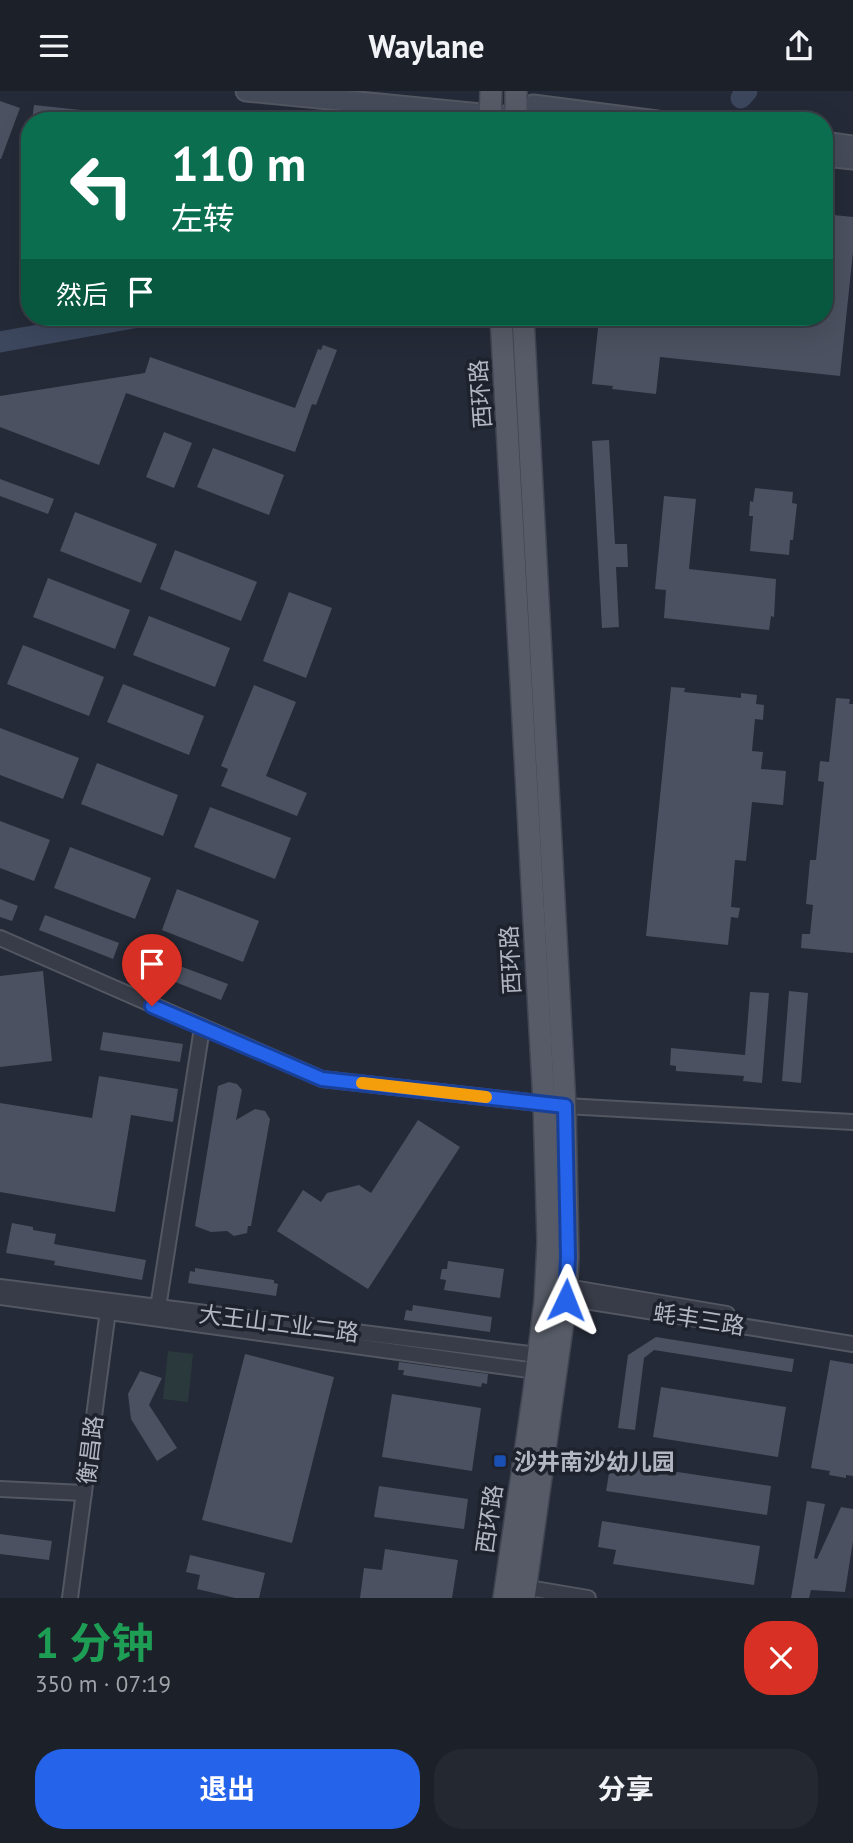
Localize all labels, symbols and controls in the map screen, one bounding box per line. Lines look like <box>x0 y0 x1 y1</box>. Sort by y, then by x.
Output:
text: Waylane <box>368 25 485 67</box>
icon: menu <box>35 27 73 65</box>
icon: share <box>780 27 818 65</box>
text: 110 m <box>171 131 306 195</box>
icon: left <box>56 140 147 231</box>
text: 左转 <box>171 197 235 239</box>
icon: arrive <box>122 273 160 311</box>
text: 然后 <box>56 278 108 311</box>
street label: 西环路 <box>463 359 497 429</box>
street label: 西环路 <box>494 925 526 995</box>
pin <box>122 934 182 1006</box>
icon: arrive <box>133 945 171 983</box>
position arrow <box>529 1263 603 1337</box>
street label: 蚝丰三路 <box>651 1297 747 1341</box>
street label: 大王山工业二路 <box>197 1299 361 1347</box>
street label: 衡昌路 <box>71 1414 109 1486</box>
place label: 沙井南沙幼儿园 <box>514 1447 675 1476</box>
marker: 沙井南沙幼儿园 <box>492 1453 508 1469</box>
street label: 西环路 <box>470 1483 508 1555</box>
text: 1 分钟 <box>35 1615 153 1670</box>
button: close <box>744 1621 818 1695</box>
text: 350 m · 07:19 <box>35 1669 171 1698</box>
button: 退出 <box>35 1749 420 1829</box>
button: 分享 <box>434 1749 818 1829</box>

